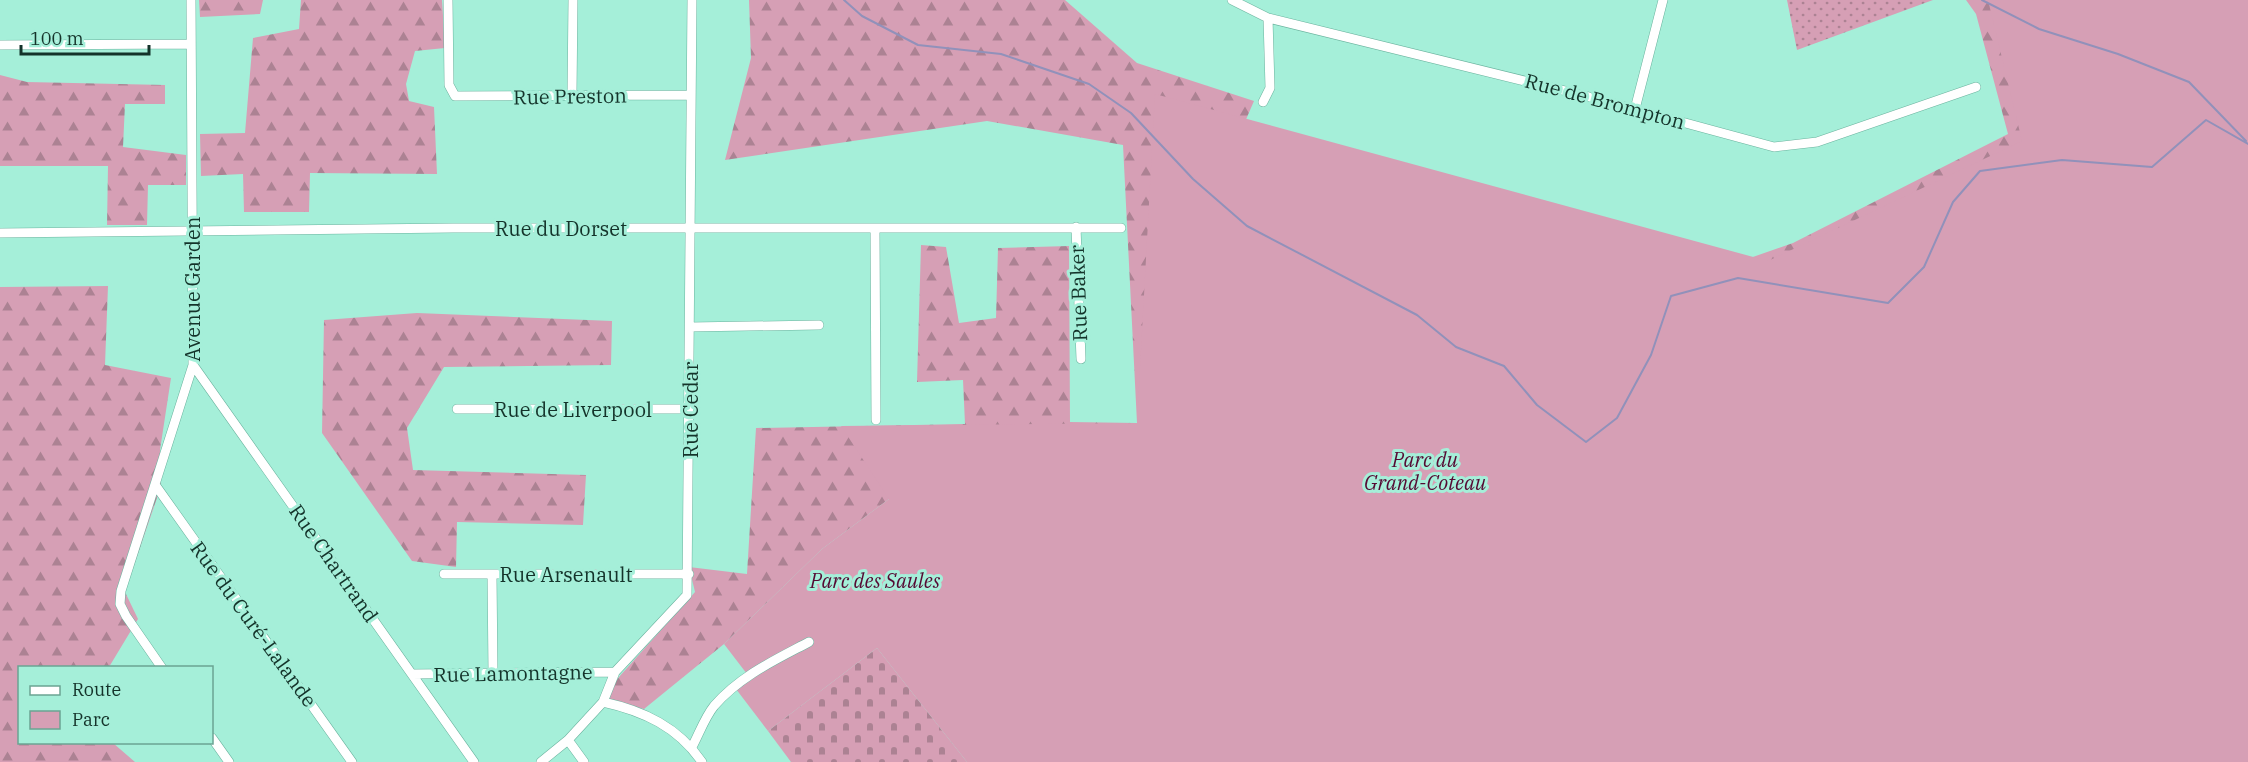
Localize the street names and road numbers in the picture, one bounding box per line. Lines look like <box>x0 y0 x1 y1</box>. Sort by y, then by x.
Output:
street label: Rue de Brompton <box>1522 67 1688 135</box>
street label: Rue Preston <box>513 82 627 110</box>
street label: Rue du Dorset <box>495 215 627 242</box>
street label: Avenue Garden <box>179 216 206 362</box>
street label: Rue Baker <box>1063 244 1093 342</box>
street label: Rue Cedar <box>677 362 704 458</box>
street label: Rue de Liverpool <box>494 396 652 423</box>
street label: Rue Chartrand <box>283 499 385 627</box>
street label: Rue du Curé-Lalande <box>185 536 323 712</box>
street label: Rue Arsenault <box>499 561 633 588</box>
street label: Rue Lamontagne <box>433 658 593 688</box>

